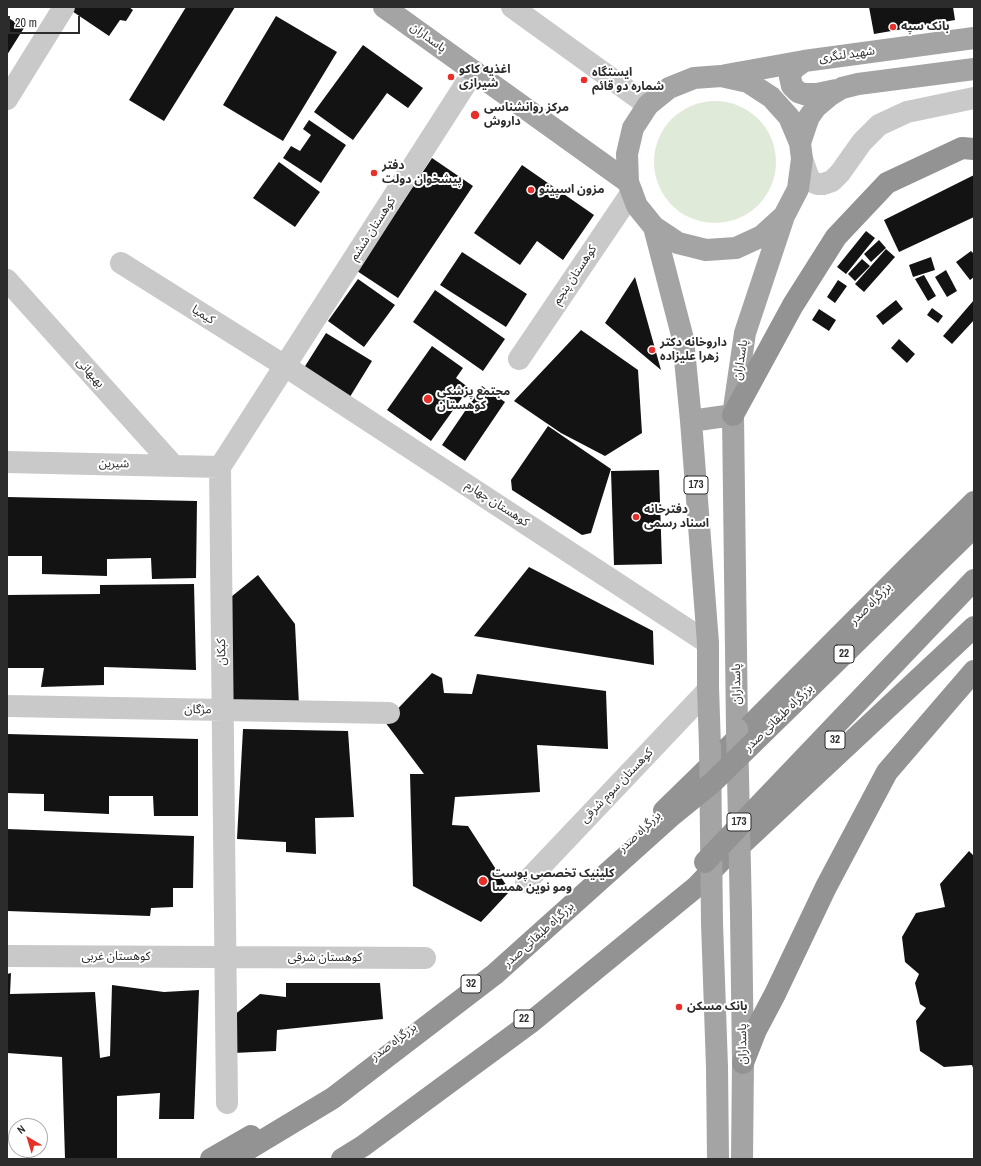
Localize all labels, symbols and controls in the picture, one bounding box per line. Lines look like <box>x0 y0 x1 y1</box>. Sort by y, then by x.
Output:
scale bar <box>10 8 82 34</box>
text: 20 m <box>15 15 37 31</box>
street label: پاسداران <box>407 20 449 56</box>
place label: بانک سپه <box>901 20 950 34</box>
marker: بانک سپه <box>888 22 898 32</box>
street label: شهید لنگری <box>818 44 876 66</box>
place label: اغذیه کاکو شیرازی <box>459 63 511 91</box>
place label: ایستگاه شماره دو قائم <box>592 66 664 94</box>
marker: اغذیه کاکو شیرازی <box>446 72 456 82</box>
marker: ایستگاه شماره دو قائم <box>579 75 589 85</box>
place label: مرکز روانشناسی داروش <box>484 101 569 129</box>
marker: مرکز روانشناسی داروش <box>469 109 481 121</box>
place label: دفتر پیشخوان دولت <box>382 159 462 187</box>
marker: دفتر پیشخوان دولت <box>369 168 379 178</box>
place label: مزون اسپینو <box>539 183 604 197</box>
marker: مزون اسپینو <box>526 185 536 195</box>
street label: کوهستان ششم <box>347 194 399 264</box>
street label: کوهستان پنجم <box>550 242 600 308</box>
street label: کیمیا <box>189 302 217 328</box>
place label: داروخانه دکتر زهرا علیزاده <box>660 336 727 364</box>
street label: پاسداران <box>731 339 751 381</box>
marker: داروخانه دکتر زهرا علیزاده <box>647 345 657 355</box>
street label: بهبهانی <box>73 355 107 391</box>
place label: مجتمع پزشکی کوهستان <box>437 385 510 413</box>
marker: مجتمع پزشکی کوهستان <box>422 393 434 405</box>
street label: شیرین <box>99 457 129 471</box>
road number: 173 <box>684 476 708 494</box>
street label: کوهستان چهارم <box>462 478 532 530</box>
place label: دفترخانه اسناد رسمی <box>644 503 709 531</box>
marker: دفترخانه اسناد رسمی <box>631 512 641 522</box>
street label: بزرگراه صدر <box>847 580 895 628</box>
street label: کبکان <box>215 638 229 666</box>
road number: 22 <box>834 645 854 663</box>
street label: پاسداران <box>729 663 745 705</box>
street label: بزرگراه طبقاتی صدر <box>742 681 816 755</box>
street label: مژگان <box>184 703 212 717</box>
road number: 32 <box>825 731 845 749</box>
street label: کوهستان سوم شرقی <box>578 746 656 826</box>
street label: بزرگراه صدر <box>616 809 664 855</box>
road number: 173 <box>727 813 751 831</box>
place label: کلینیک تخصصی پوست ومو نوین همسا <box>492 867 614 895</box>
marker: کلینیک تخصصی پوست ومو نوین همسا <box>477 875 489 887</box>
street label: بزرگراه طبقاتی صدر <box>501 899 577 971</box>
street label: کوهستان غربی <box>81 950 151 964</box>
street label: کوهستان شرقی <box>288 951 362 965</box>
road number: 32 <box>461 975 481 993</box>
place label: بانک مسکن <box>687 1000 748 1014</box>
marker: بانک مسکن <box>674 1002 684 1012</box>
road number: 22 <box>514 1010 534 1028</box>
street label: بزرگراه صدر <box>368 1020 420 1064</box>
street label: پاسداران <box>735 1023 751 1065</box>
north arrow <box>8 1118 48 1158</box>
text: N <box>14 1122 28 1137</box>

